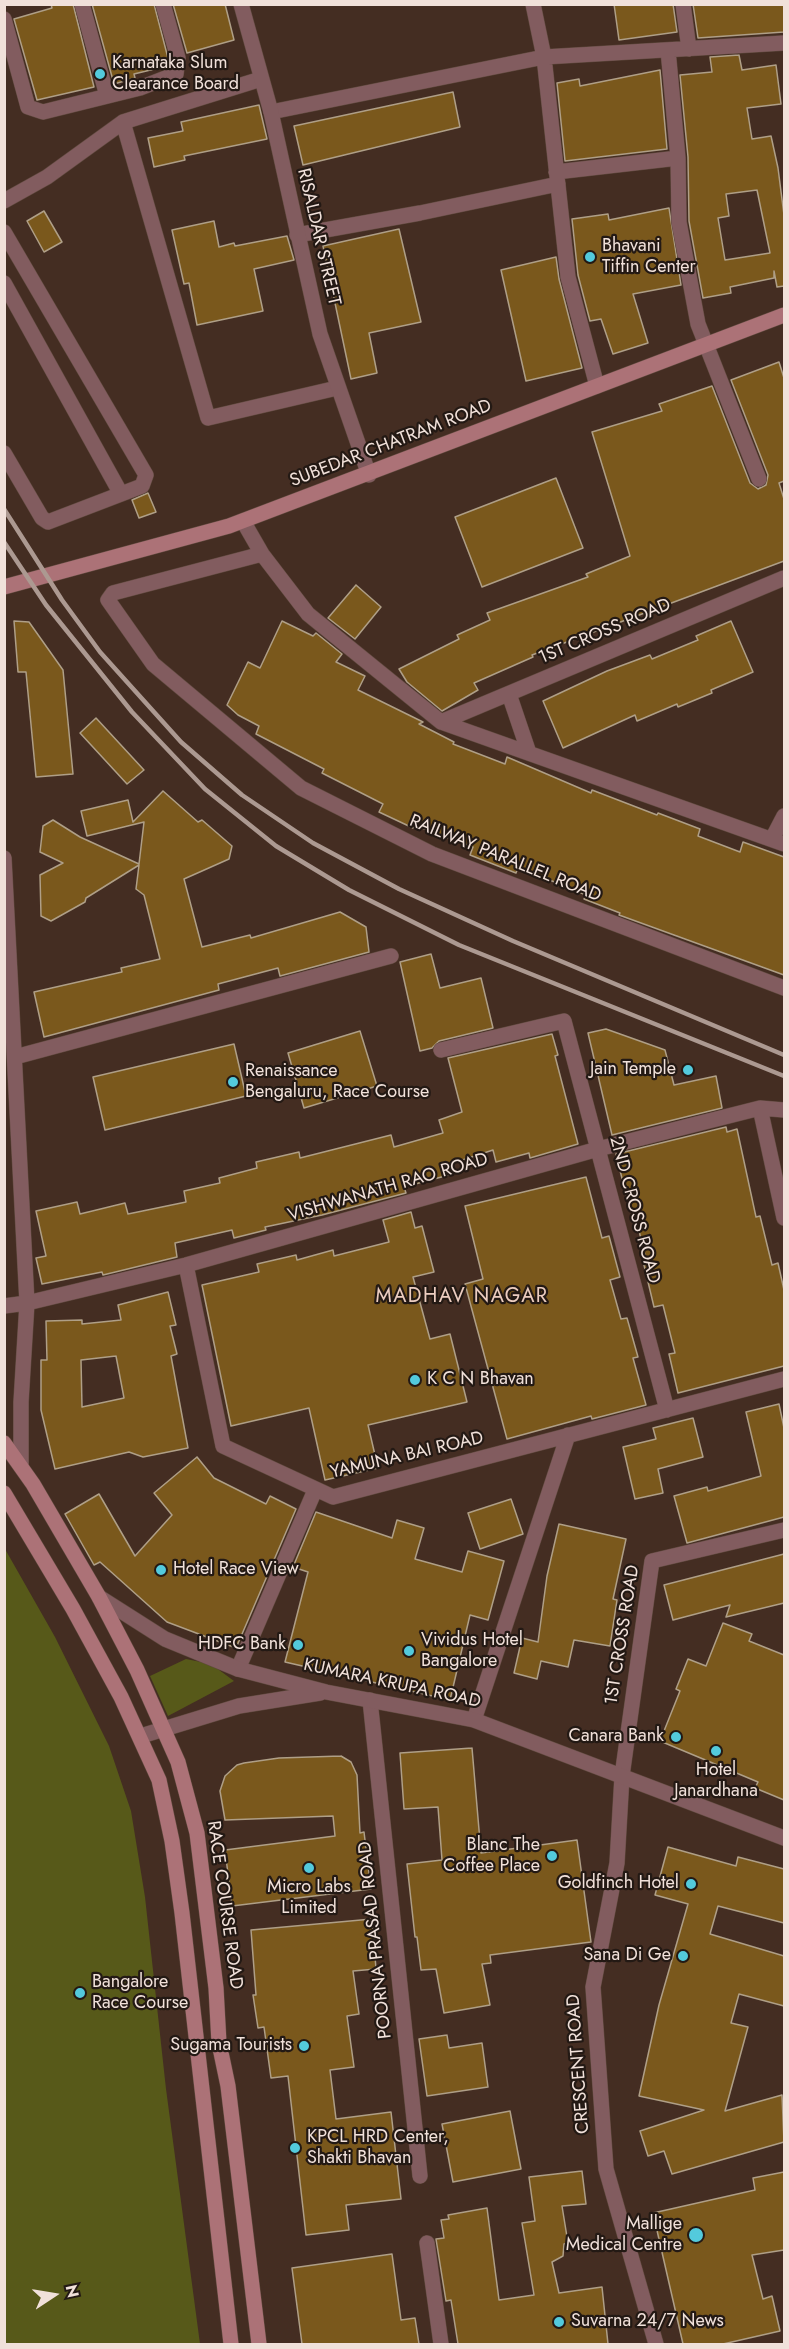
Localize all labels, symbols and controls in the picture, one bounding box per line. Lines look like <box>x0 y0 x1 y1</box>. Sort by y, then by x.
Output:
place label: Karnataka Slum Clearance Board <box>112 53 239 96</box>
marker: Karnataka Slum Clearance Board <box>93 67 107 81</box>
street label: RISALDAR STREET <box>292 166 344 308</box>
place label: Bhavani Tiffin Center <box>602 236 696 278</box>
marker: Bhavani Tiffin Center <box>583 250 597 264</box>
street label: SUBEDAR CHATRAM ROAD <box>287 396 495 492</box>
street label: 1ST CROSS ROAD <box>536 594 674 670</box>
street label: RAILWAY PARALLEL ROAD <box>406 811 604 907</box>
place label: Jain Temple <box>590 1059 676 1081</box>
place label: Renaissance Bengaluru, Race Course <box>245 1061 429 1104</box>
marker: Jain Temple <box>681 1063 695 1077</box>
marker: Renaissance Bengaluru, Race Course <box>226 1075 240 1089</box>
street label: 2ND CROSS ROAD <box>604 1134 664 1286</box>
street label: VISHWANATH RAO ROAD <box>286 1149 490 1227</box>
district label: MADHAV NAGAR <box>375 1285 549 1309</box>
place label: K C N Bhavan <box>427 1369 534 1391</box>
marker: K C N Bhavan <box>408 1373 422 1387</box>
street label: YAMUNA BAI ROAD <box>328 1428 486 1484</box>
place label: Hotel Race View <box>173 1559 299 1581</box>
marker: Hotel Race View <box>154 1563 168 1577</box>
street label: 1ST CROSS ROAD <box>601 1563 645 1707</box>
place label: Vividus Hotel Bangalore <box>421 1630 523 1672</box>
place label: HDFC Bank <box>198 1634 286 1656</box>
marker: HDFC Bank <box>291 1638 305 1652</box>
marker: Vividus Hotel Bangalore <box>402 1644 416 1658</box>
street label: KUMARA KRUPA ROAD <box>301 1655 483 1713</box>
place label: Canara Bank <box>569 1726 664 1748</box>
marker: Canara Bank <box>669 1730 683 1744</box>
marker: Hotel Janardhana <box>709 1744 723 1758</box>
place label: Hotel Janardhana <box>674 1760 758 1802</box>
street label: RACE COURSE ROAD <box>201 1819 247 1991</box>
place label: Blanc The Coffee Place <box>443 1835 540 1878</box>
street label: POORNA PRASAD ROAD <box>355 1840 397 2040</box>
marker: Blanc The Coffee Place <box>545 1849 559 1863</box>
marker: Micro Labs Limited <box>302 1861 316 1875</box>
place label: Goldfinch Hotel <box>558 1873 679 1895</box>
place label: Micro Labs Limited <box>267 1877 351 1920</box>
marker: Goldfinch Hotel <box>684 1877 698 1891</box>
place label: Sana Di Ge <box>583 1945 671 1967</box>
marker: Sana Di Ge <box>676 1949 690 1963</box>
place label: Bangalore Race Course <box>92 1972 188 2014</box>
marker: Bangalore Race Course <box>73 1986 87 2000</box>
street label: CRESCENT ROAD <box>563 1993 595 2135</box>
place label: Sugama Tourists <box>170 2035 292 2057</box>
marker: Sugama Tourists <box>297 2039 311 2053</box>
place label: KPCL HRD Center, Shakti Bhavan <box>307 2127 449 2170</box>
marker: KPCL HRD Center, Shakti Bhavan <box>288 2141 302 2155</box>
place label: Mallige Medical Centre <box>566 2214 682 2256</box>
marker: Mallige Medical Centre <box>687 2226 705 2244</box>
north arrow <box>24 2265 84 2325</box>
text: N <box>60 2283 85 2300</box>
place label: Suvarna 24/7 News <box>571 2311 724 2333</box>
marker: Suvarna 24/7 News <box>552 2315 566 2329</box>

